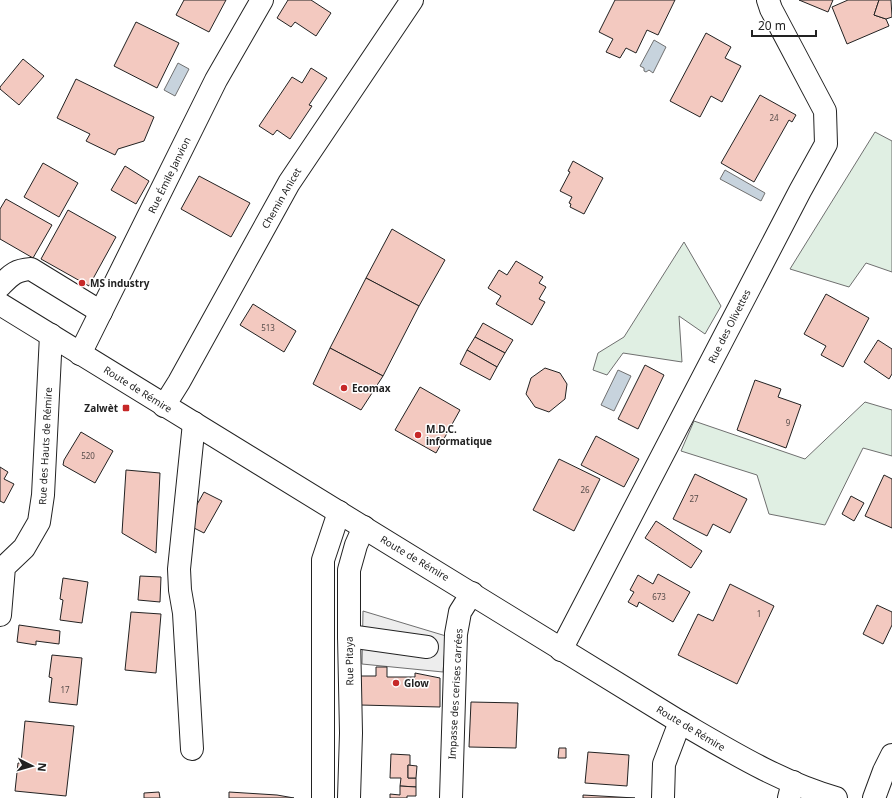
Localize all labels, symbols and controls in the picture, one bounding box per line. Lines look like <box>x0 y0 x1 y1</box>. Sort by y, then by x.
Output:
scale bar <box>752 12 816 38</box>
text: 20 m <box>758 17 786 34</box>
house number: 24 <box>769 112 779 123</box>
street label: Rue Émile Janvion <box>144 134 194 216</box>
street label: Chemin Anicet <box>258 165 304 231</box>
place label: MS industry <box>90 276 150 290</box>
marker: MS industry <box>77 278 87 288</box>
street label: Rue des Olivettes <box>704 286 754 365</box>
house number: 513 <box>261 322 275 333</box>
street label: Route de Rémire <box>101 362 175 416</box>
place label: Ecomax <box>352 381 391 395</box>
marker: Ecomax <box>339 383 349 393</box>
street label: Rue des Hauts de Rémire <box>35 386 55 505</box>
place label: Zalwèt <box>84 401 119 415</box>
marker: Zalwèt <box>121 403 131 413</box>
house number: 9 <box>786 417 791 428</box>
place label: M.D.C. informatique <box>426 422 492 448</box>
marker: M.D.C. informatique <box>413 430 423 440</box>
house number: 520 <box>81 450 95 461</box>
house number: 26 <box>580 484 590 495</box>
house number: 27 <box>689 493 699 504</box>
street label: Route de Rémire <box>378 532 452 584</box>
house number: 673 <box>652 591 666 602</box>
house number: 1 <box>757 608 761 619</box>
street label: Impasse des cerises carrées <box>445 628 465 760</box>
street label: Rue Pitaya <box>342 636 356 686</box>
place label: Glow <box>404 676 429 690</box>
marker: Glow <box>391 678 401 688</box>
house number: 17 <box>60 684 70 695</box>
street label: Route de Rémire <box>654 702 728 754</box>
north arrow <box>12 746 52 786</box>
text: N <box>35 762 50 772</box>

